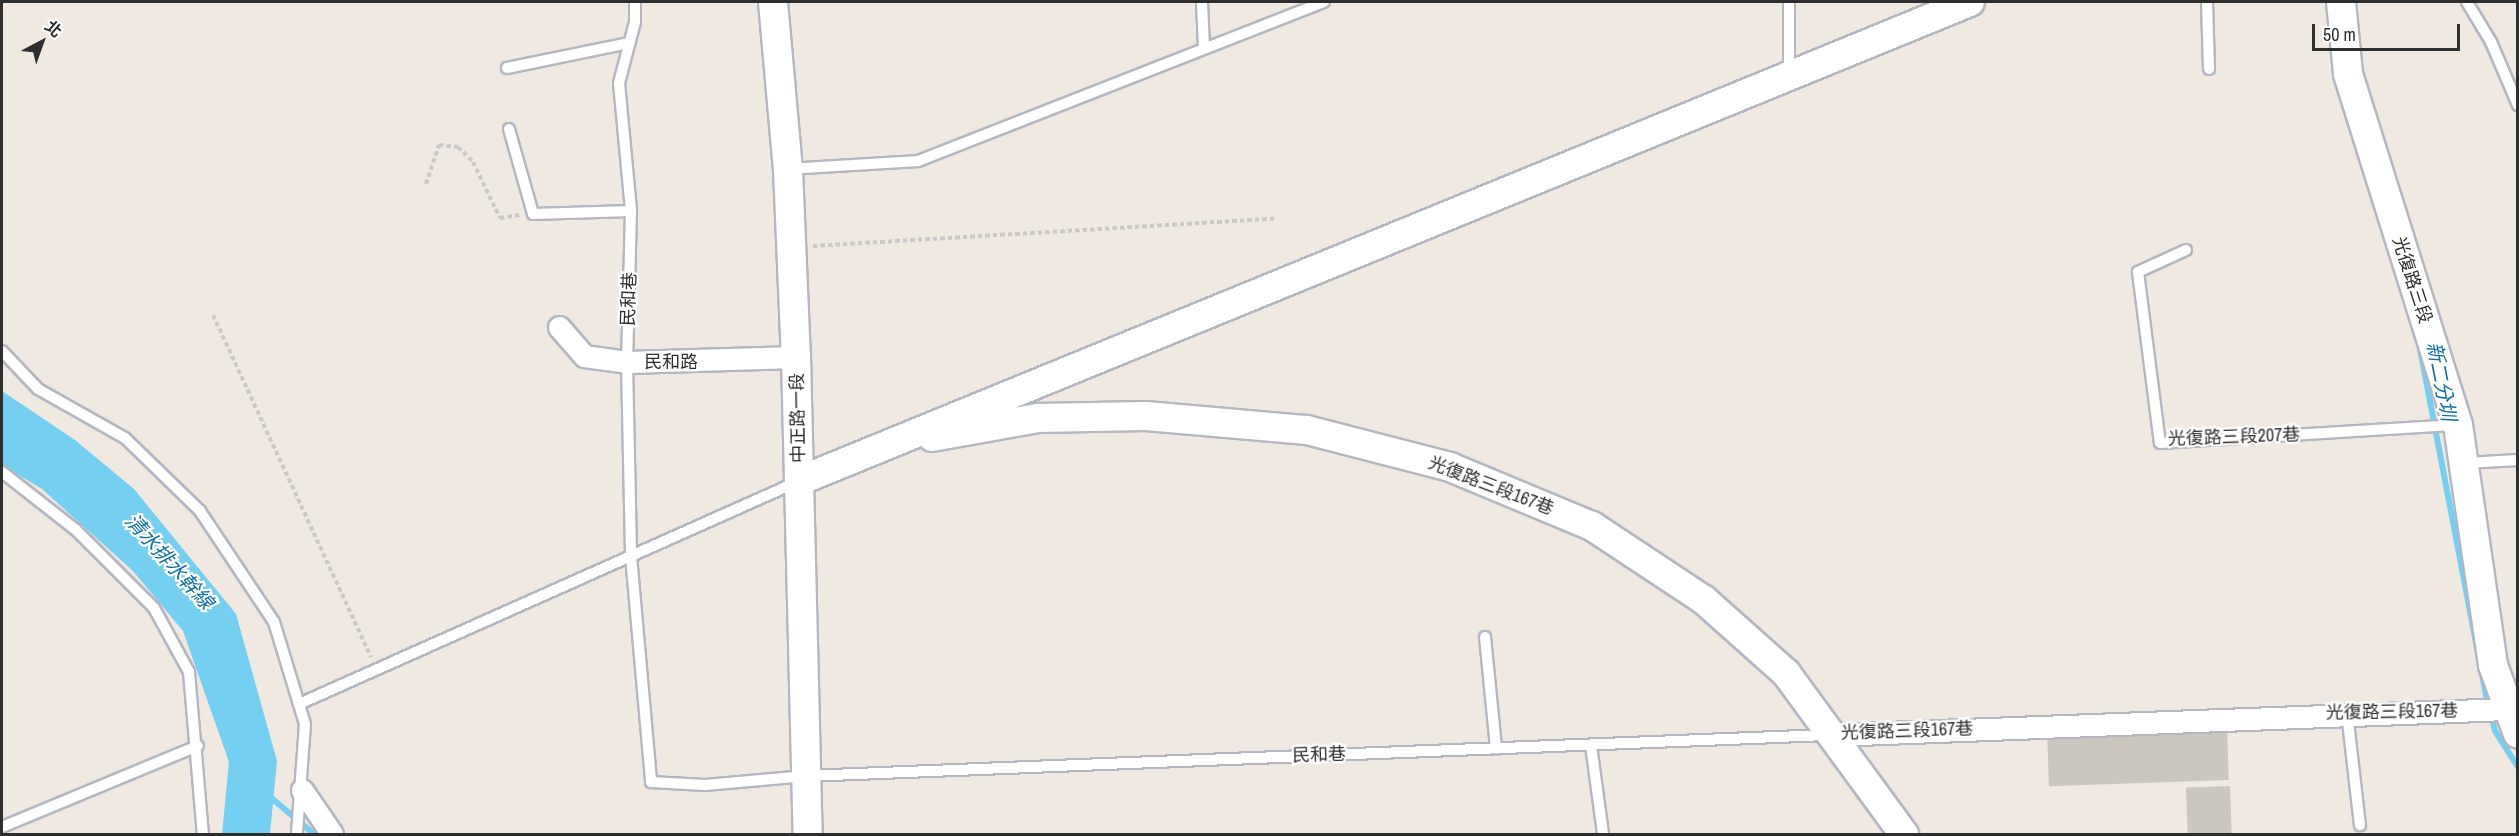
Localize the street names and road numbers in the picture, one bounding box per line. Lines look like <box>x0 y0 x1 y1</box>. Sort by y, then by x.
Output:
street label: 光復路三段 <box>2388 234 2436 326</box>
street label: 民和巷 <box>617 272 641 326</box>
street label: 民和路 <box>644 351 698 373</box>
street label: 中正路一段 <box>786 373 810 463</box>
street label: 光復路三段207巷 <box>2167 424 2301 450</box>
street label: 光復路三段167巷 <box>1425 452 1557 520</box>
street label: 光復路三段167巷 <box>2326 700 2458 724</box>
street label: 光復路三段167巷 <box>1840 718 1974 744</box>
street label: 民和巷 <box>1292 743 1346 767</box>

